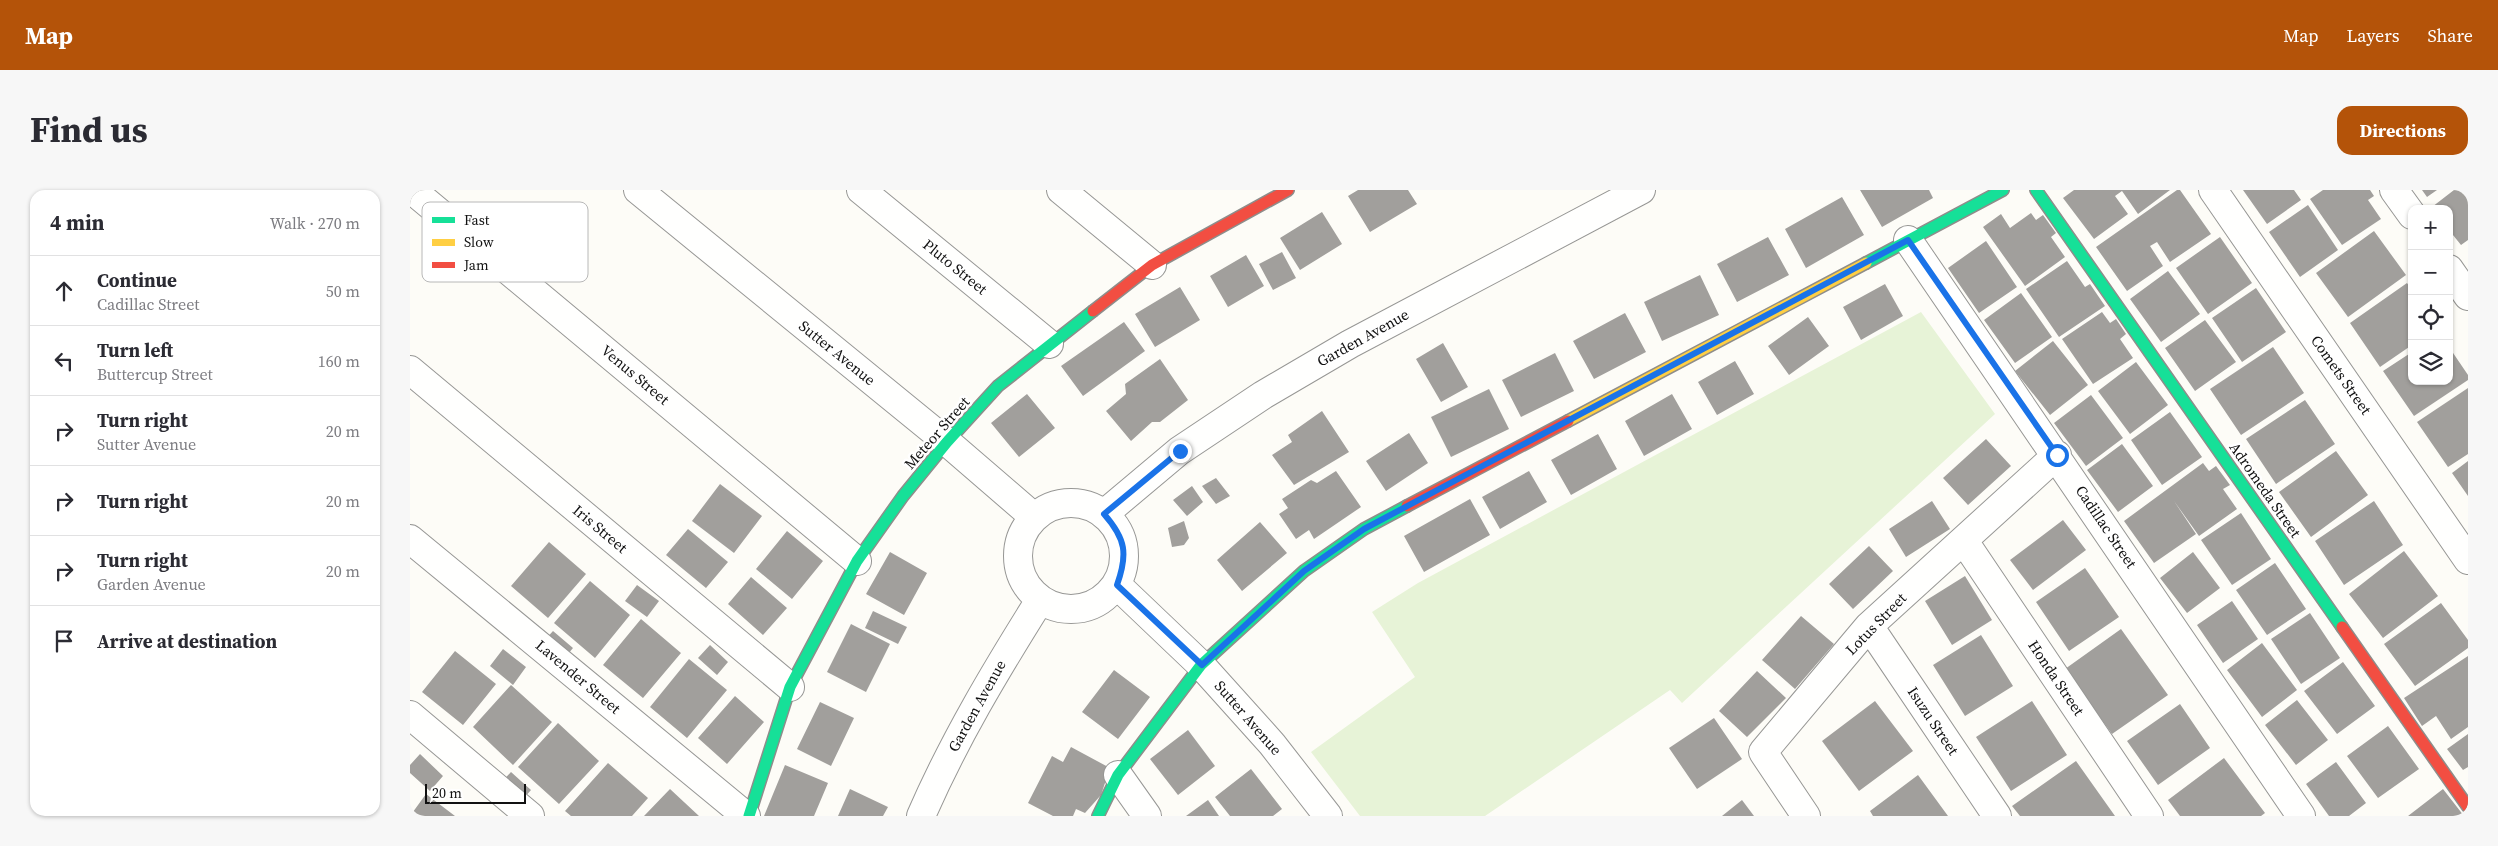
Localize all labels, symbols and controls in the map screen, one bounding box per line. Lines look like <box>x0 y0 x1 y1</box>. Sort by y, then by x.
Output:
text: Map <box>25 19 73 52</box>
text: Map <box>2283 23 2318 48</box>
text: Layers <box>2346 23 2399 48</box>
text: Share <box>2427 23 2473 48</box>
text: Find us <box>30 106 148 154</box>
button: Directions <box>2337 106 2468 155</box>
legend <box>422 202 588 282</box>
map controls <box>2408 205 2453 385</box>
button: + <box>2408 205 2453 250</box>
text: 4 min <box>50 208 105 237</box>
text: Fast <box>464 210 490 230</box>
text: Walk · 270 m <box>270 212 360 234</box>
text: Slow <box>464 232 494 252</box>
street label: Pluto Street <box>919 234 992 299</box>
button: − <box>2408 250 2453 295</box>
text: Jam <box>463 255 489 275</box>
text: Continue <box>97 267 177 293</box>
icon: ahead <box>50 277 78 305</box>
text: 50 m <box>326 280 360 302</box>
text: Cadillac Street <box>97 293 200 315</box>
button: locate <box>2408 295 2453 340</box>
street label: Garden Avenue <box>1313 303 1413 371</box>
street label: Sutter Avenue <box>795 315 880 390</box>
street label: Comets Street <box>2306 331 2377 419</box>
text: Turn left <box>97 337 173 363</box>
street label: Venus Street <box>597 340 674 409</box>
button: layers <box>2408 340 2453 385</box>
icon: left <box>50 347 78 375</box>
text: 160 m <box>318 350 360 372</box>
text: Buttercup Street <box>97 363 213 385</box>
street label: Meteor Street <box>899 392 974 474</box>
text: Turn right <box>97 407 188 433</box>
icon: right <box>50 417 78 445</box>
text: 20 m <box>326 420 360 442</box>
text: Sutter Avenue <box>97 433 196 455</box>
street label: Adromeda Street <box>2225 438 2306 542</box>
route end <box>1169 440 1192 463</box>
route start <box>2046 444 2069 467</box>
street label: Cadillac Street <box>2071 481 2142 573</box>
icon: right <box>50 487 78 515</box>
text: Turn right <box>97 488 188 514</box>
text: 20 m <box>326 490 360 512</box>
street label: Iris Street <box>569 500 632 558</box>
text: Turn right <box>97 547 188 573</box>
icon: right <box>50 557 78 585</box>
text: 20 m <box>326 560 360 582</box>
text: Garden Avenue <box>97 573 206 595</box>
street label: Lotus Street <box>1840 588 1911 660</box>
icon: arrive <box>50 627 78 655</box>
text: Arrive at destination <box>97 628 277 654</box>
street label: Lavender Street <box>531 635 625 719</box>
street label: Honda Street <box>2023 636 2090 720</box>
street label: Garden Avenue <box>943 656 1011 755</box>
street label: Sutter Avenue <box>1210 676 1287 760</box>
street label: Isuzu Street <box>1903 682 1964 759</box>
scale bar <box>425 781 526 804</box>
text: 20 m <box>432 783 462 803</box>

